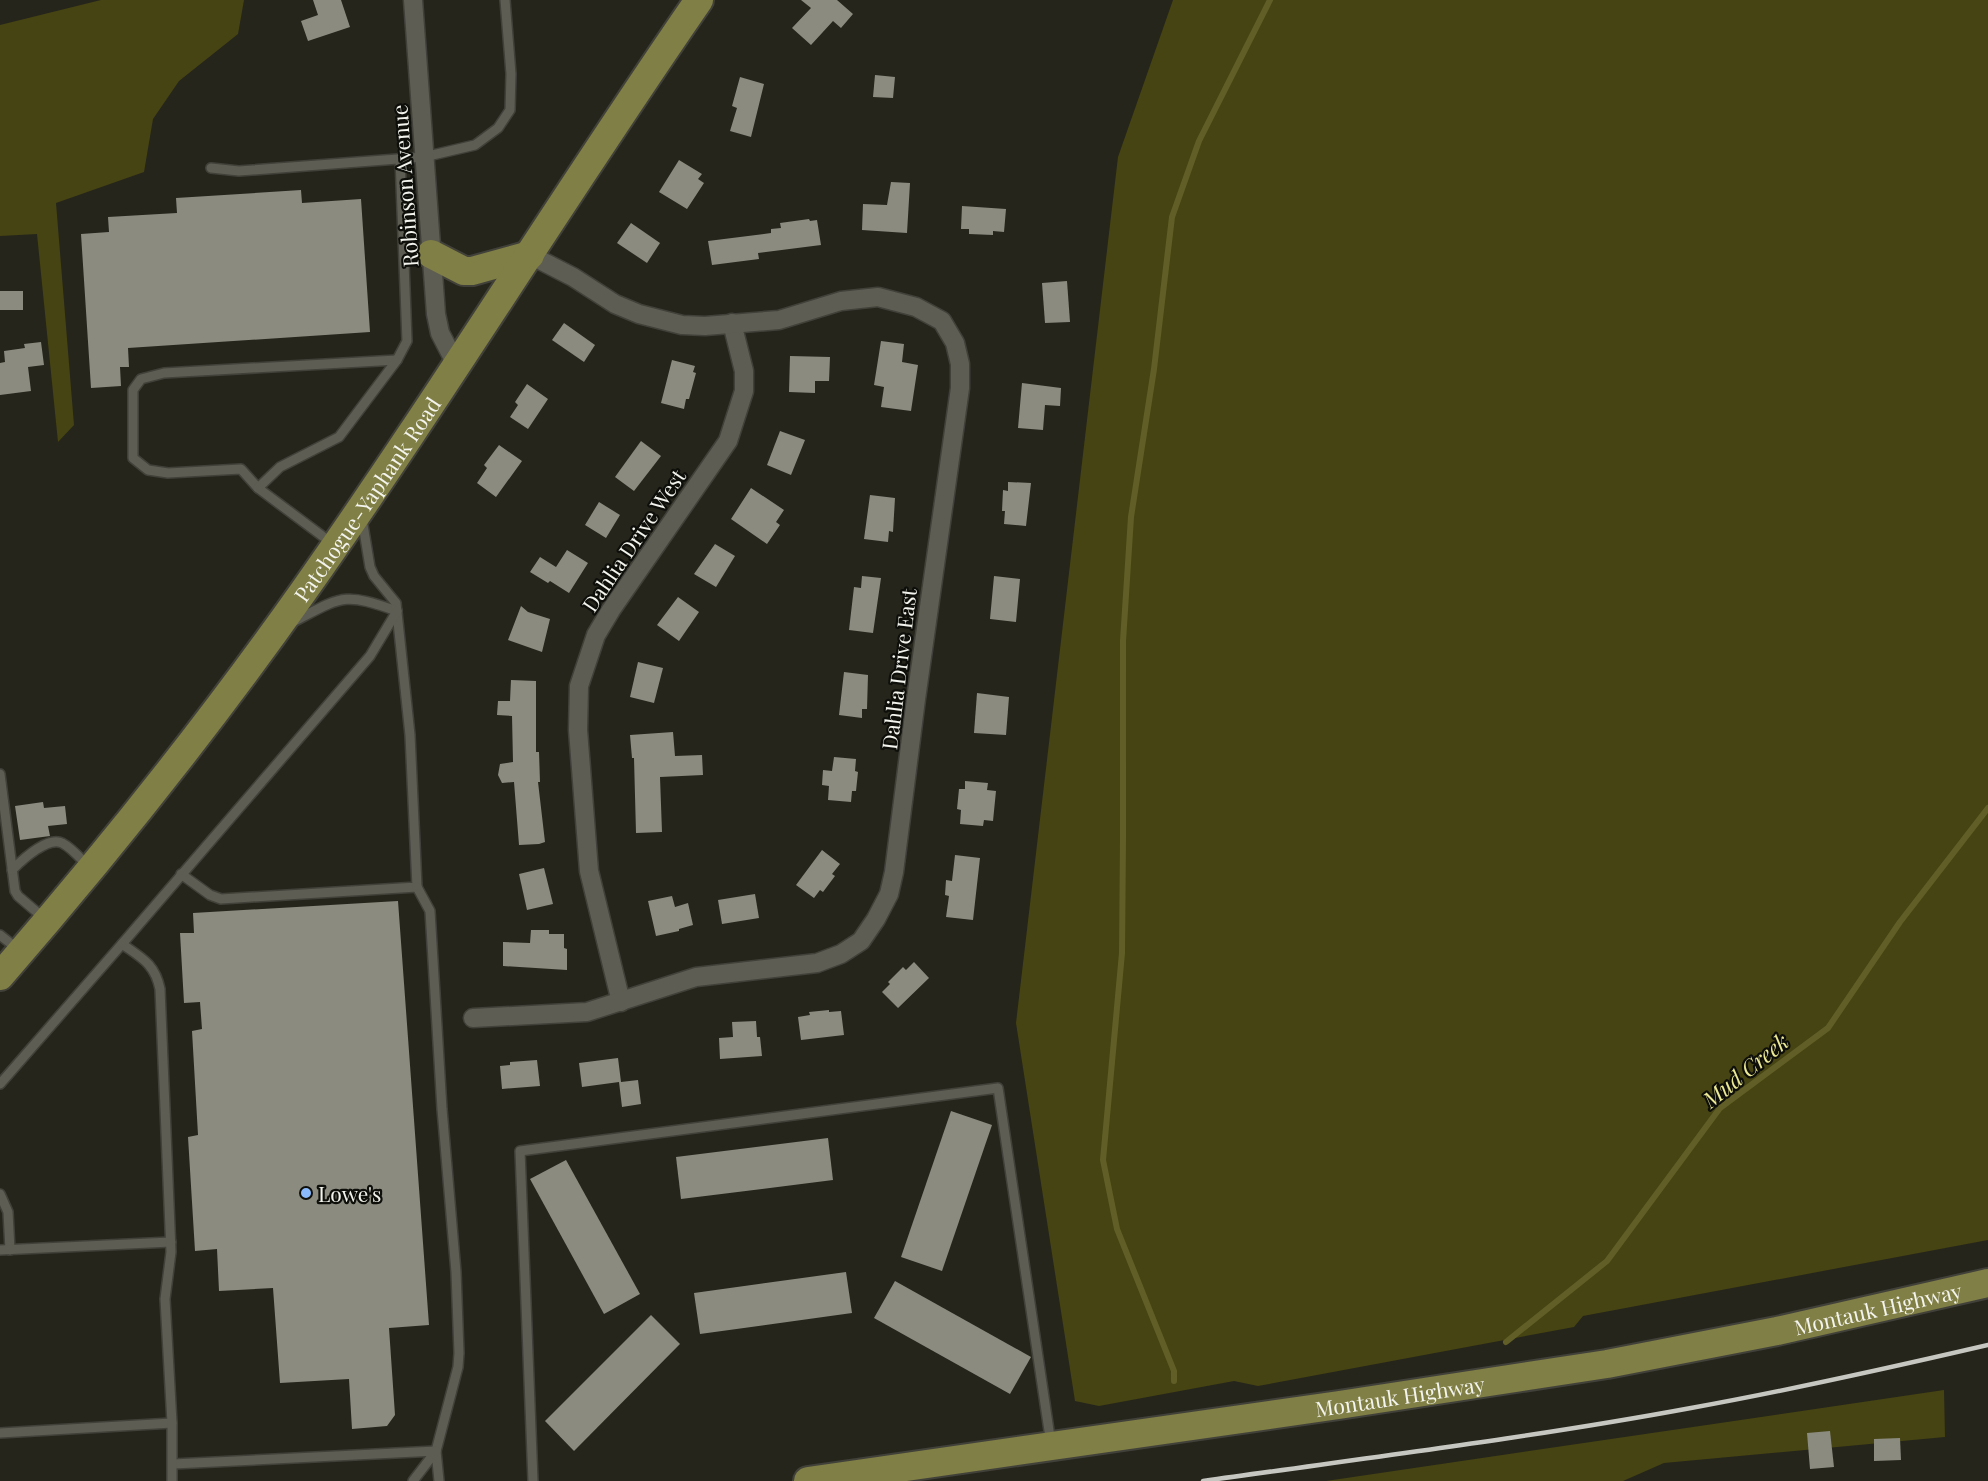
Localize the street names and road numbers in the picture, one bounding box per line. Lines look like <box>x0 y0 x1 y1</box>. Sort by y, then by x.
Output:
street label: Robinson Avenue <box>384 104 424 268</box>
street label: Patchogue-Yaphank Road <box>287 391 446 607</box>
street label: Dahlia Drive West <box>575 463 691 617</box>
street label: Dahlia Drive East <box>874 586 922 751</box>
street label: Montauk Highway <box>1791 1275 1965 1341</box>
street label: Montauk Highway <box>1313 1369 1487 1422</box>

